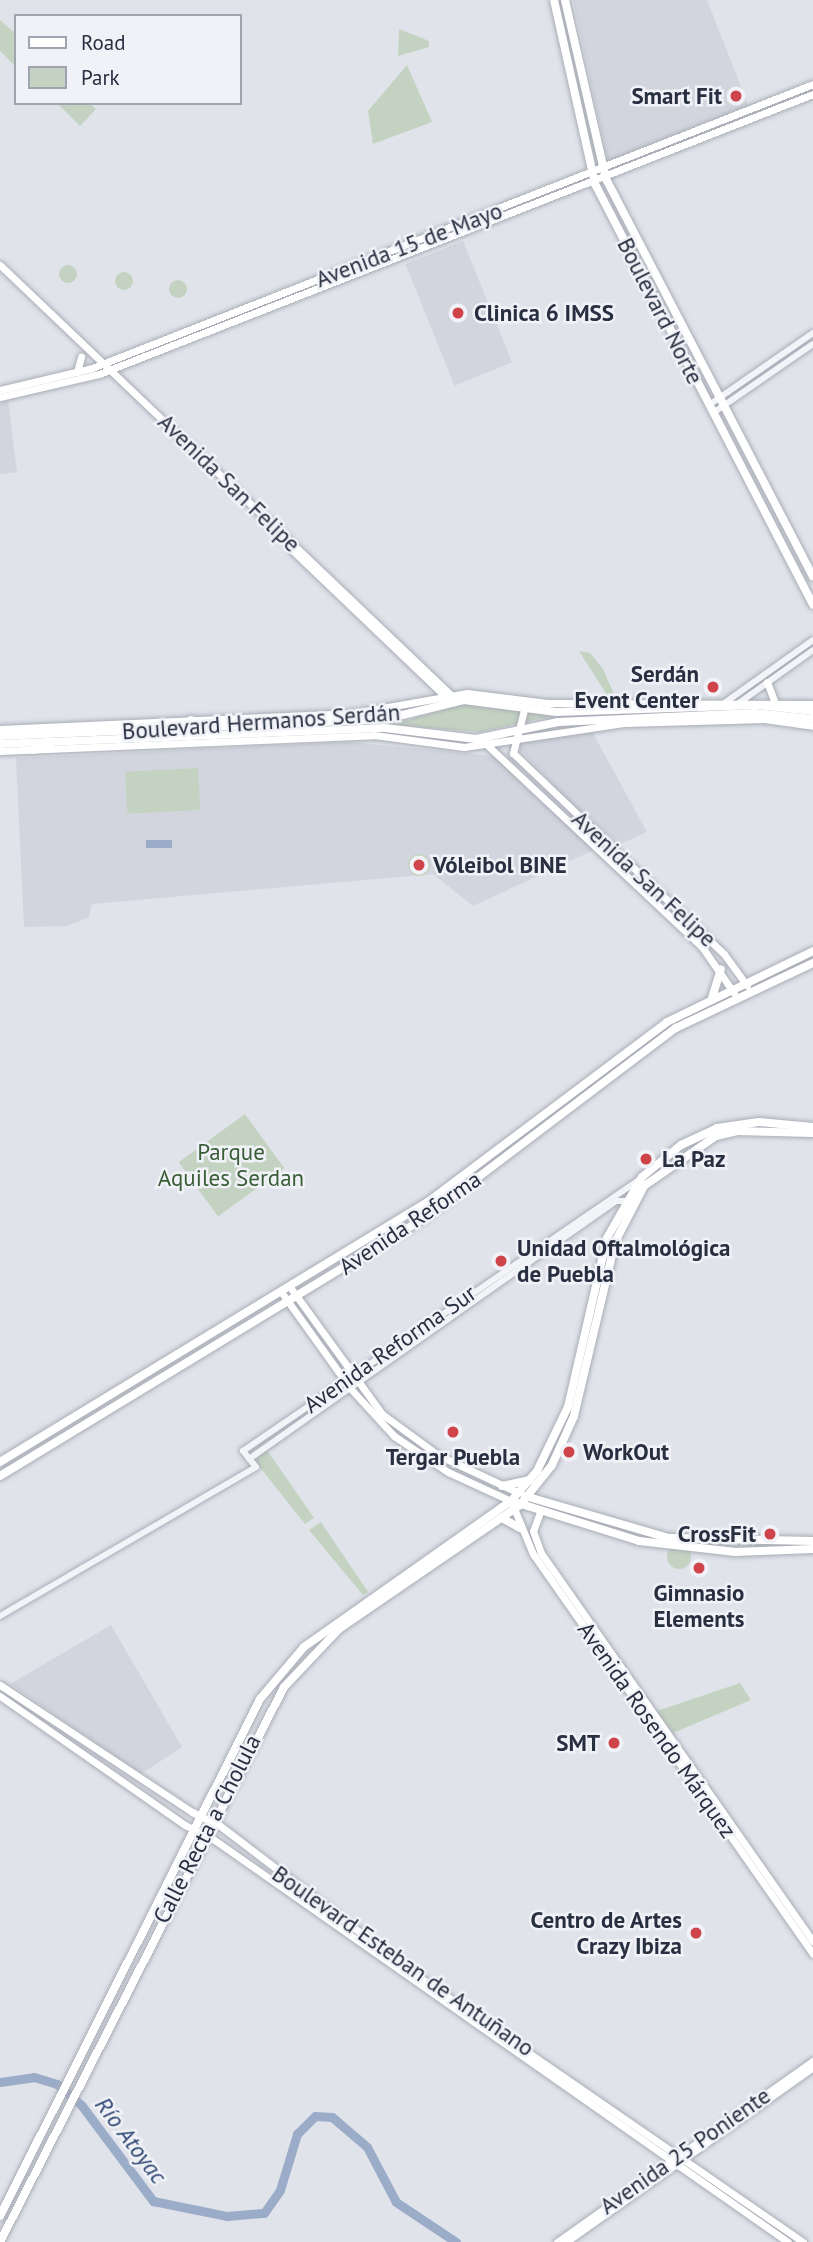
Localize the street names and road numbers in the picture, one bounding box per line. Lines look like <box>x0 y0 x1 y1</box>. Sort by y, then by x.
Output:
street label: Avenida 15 de Mayo <box>312 197 506 293</box>
street label: Boulevard Norte <box>611 233 709 389</box>
street label: Avenida San Felipe <box>152 408 306 558</box>
street label: Boulevard Hermanos Serdán <box>121 699 401 745</box>
street label: Avenida San Felipe <box>566 805 722 953</box>
street label: Avenida Reforma <box>334 1165 486 1281</box>
street label: Avenida Reforma Sur <box>299 1279 481 1419</box>
street label: Avenida Rosendo Márquez <box>572 1617 742 1843</box>
street label: Calle Recta a Cholula <box>147 1730 267 1928</box>
street label: Boulevard Esteban de Antuñano <box>266 1860 540 2062</box>
street label: Avenida 25 Poniente <box>594 2082 776 2220</box>

